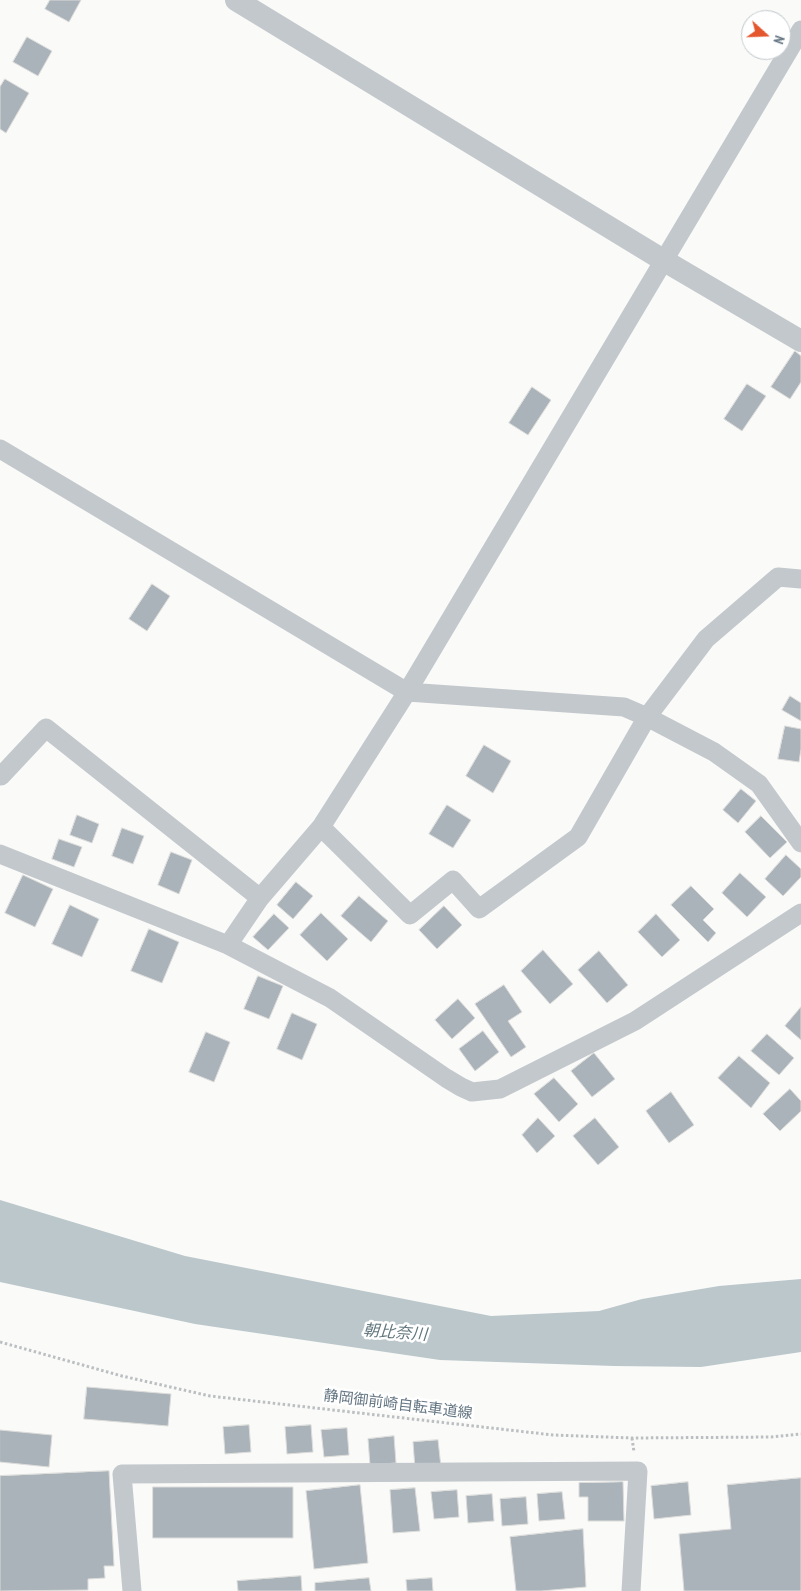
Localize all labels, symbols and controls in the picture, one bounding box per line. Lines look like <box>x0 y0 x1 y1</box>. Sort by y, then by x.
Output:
north arrow <box>741 10 791 60</box>
text: N <box>769 33 789 46</box>
water label: 朝比奈川 <box>362 1321 428 1345</box>
street label: 静岡御前崎自転車道線 <box>322 1387 474 1423</box>

